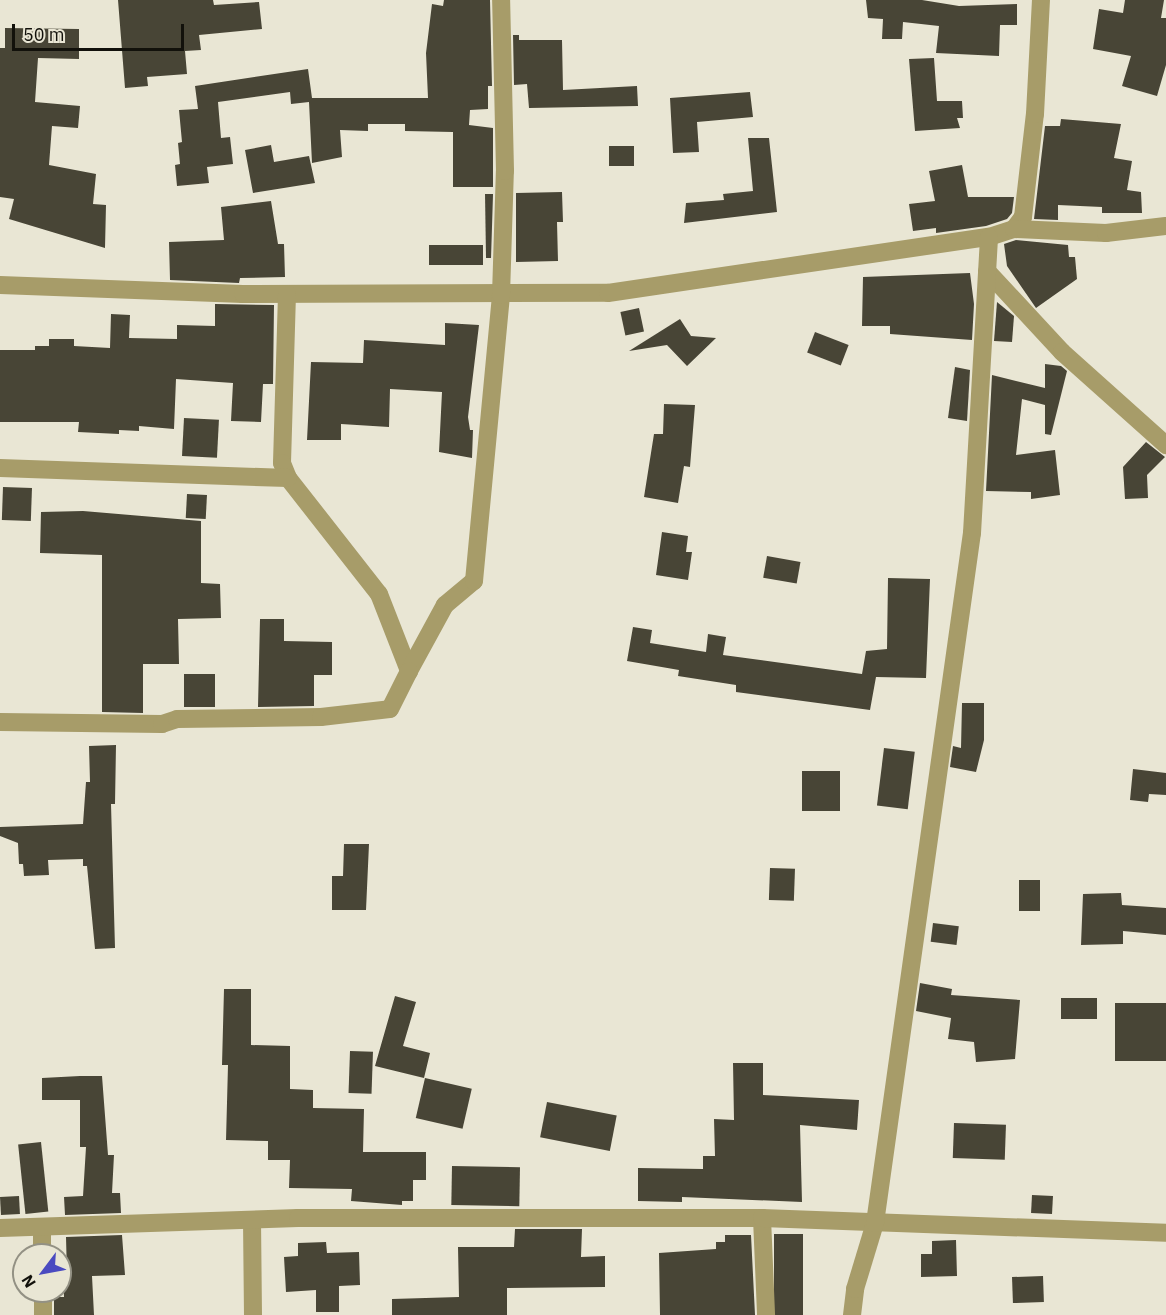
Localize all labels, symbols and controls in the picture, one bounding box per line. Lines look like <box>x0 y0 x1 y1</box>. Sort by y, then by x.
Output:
scale bar <box>15 12 188 50</box>
text: 50 m <box>23 23 65 46</box>
north arrow <box>12 1243 72 1303</box>
text: N <box>17 1271 40 1292</box>

